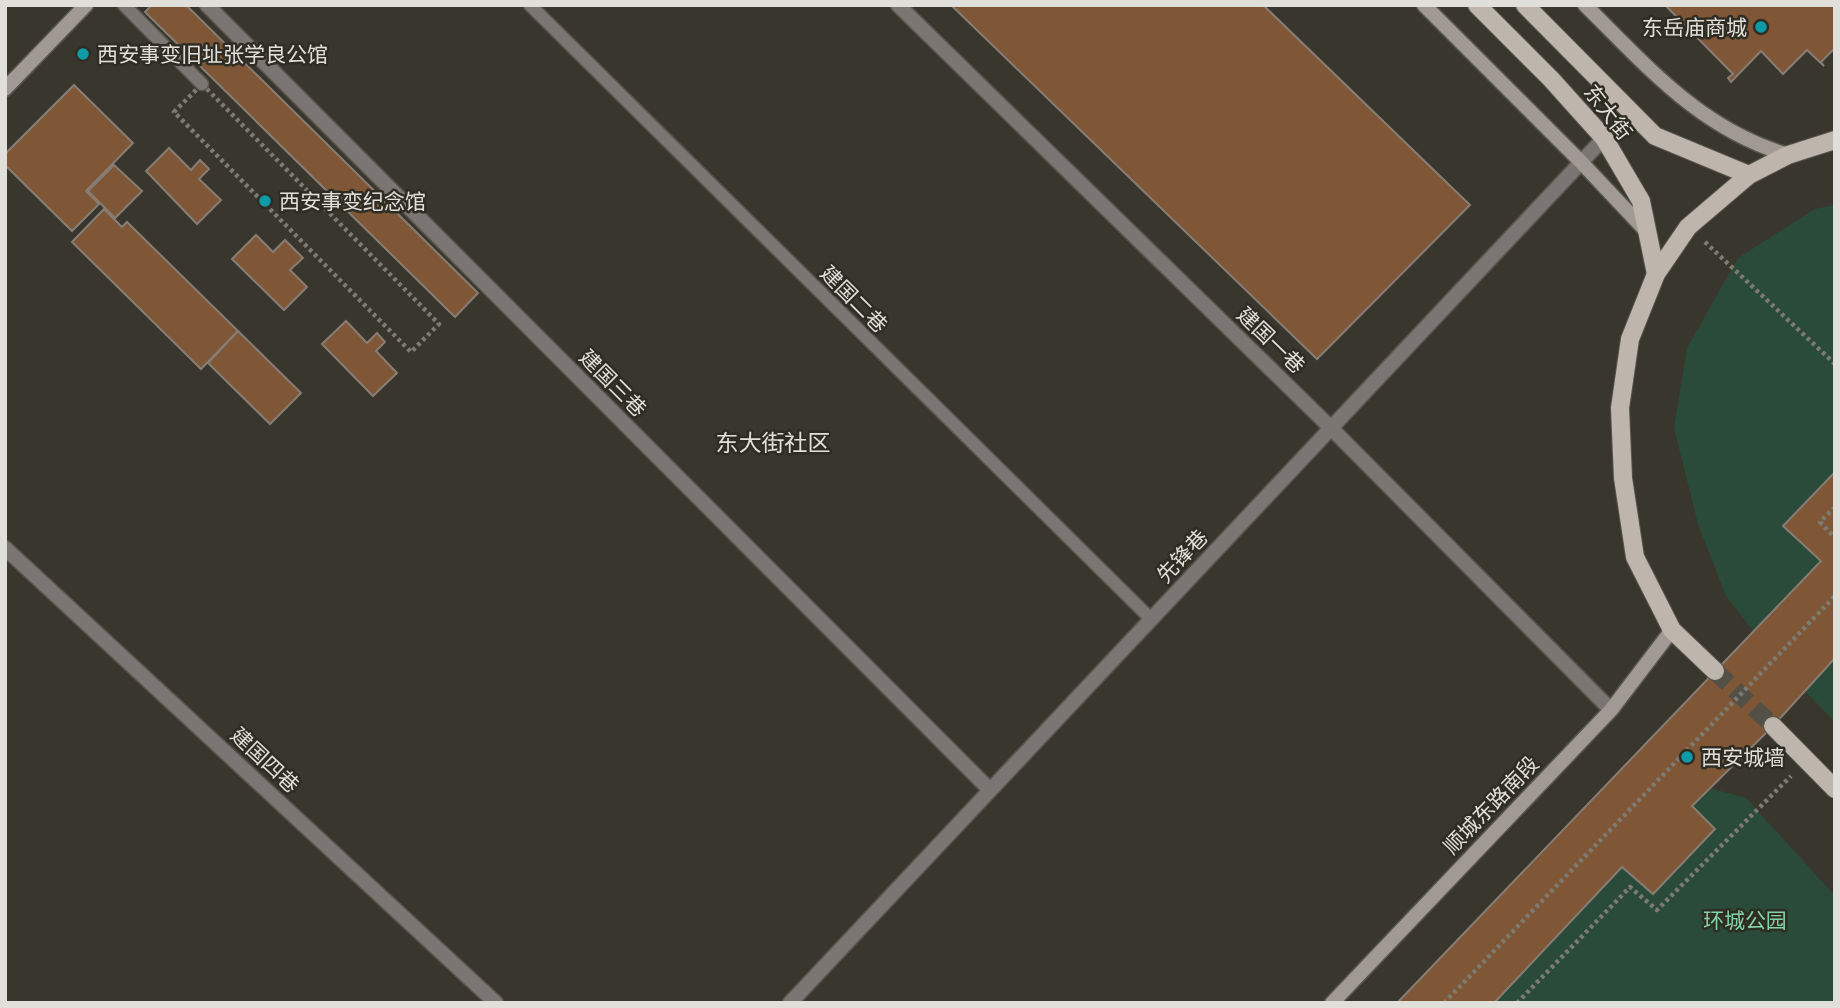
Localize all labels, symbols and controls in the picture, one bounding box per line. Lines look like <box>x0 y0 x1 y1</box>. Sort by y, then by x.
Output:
place label: 东岳庙商城 <box>1642 15 1747 40</box>
marker: 东岳庙商城 <box>1753 19 1769 35</box>
place label: 西安事变旧址张学良公馆 <box>97 42 328 67</box>
marker: 西安事变旧址张学良公馆 <box>75 46 91 62</box>
street label: 东大街 <box>1579 79 1637 145</box>
place label: 西安事变纪念馆 <box>279 189 426 214</box>
marker: 西安事变纪念馆 <box>257 193 273 209</box>
street label: 建国二巷 <box>815 260 893 338</box>
street label: 建国一巷 <box>1232 302 1310 378</box>
street label: 建国三巷 <box>574 344 652 422</box>
district label: 东大街社区 <box>716 429 831 457</box>
street label: 先锋巷 <box>1151 524 1213 588</box>
street label: 建国四巷 <box>226 722 304 798</box>
place label: 西安城墙 <box>1701 745 1785 770</box>
marker: 西安城墙 <box>1679 749 1695 765</box>
street label: 顺城东路南段 <box>1438 751 1544 859</box>
park label: 环城公园 <box>1703 908 1787 933</box>

